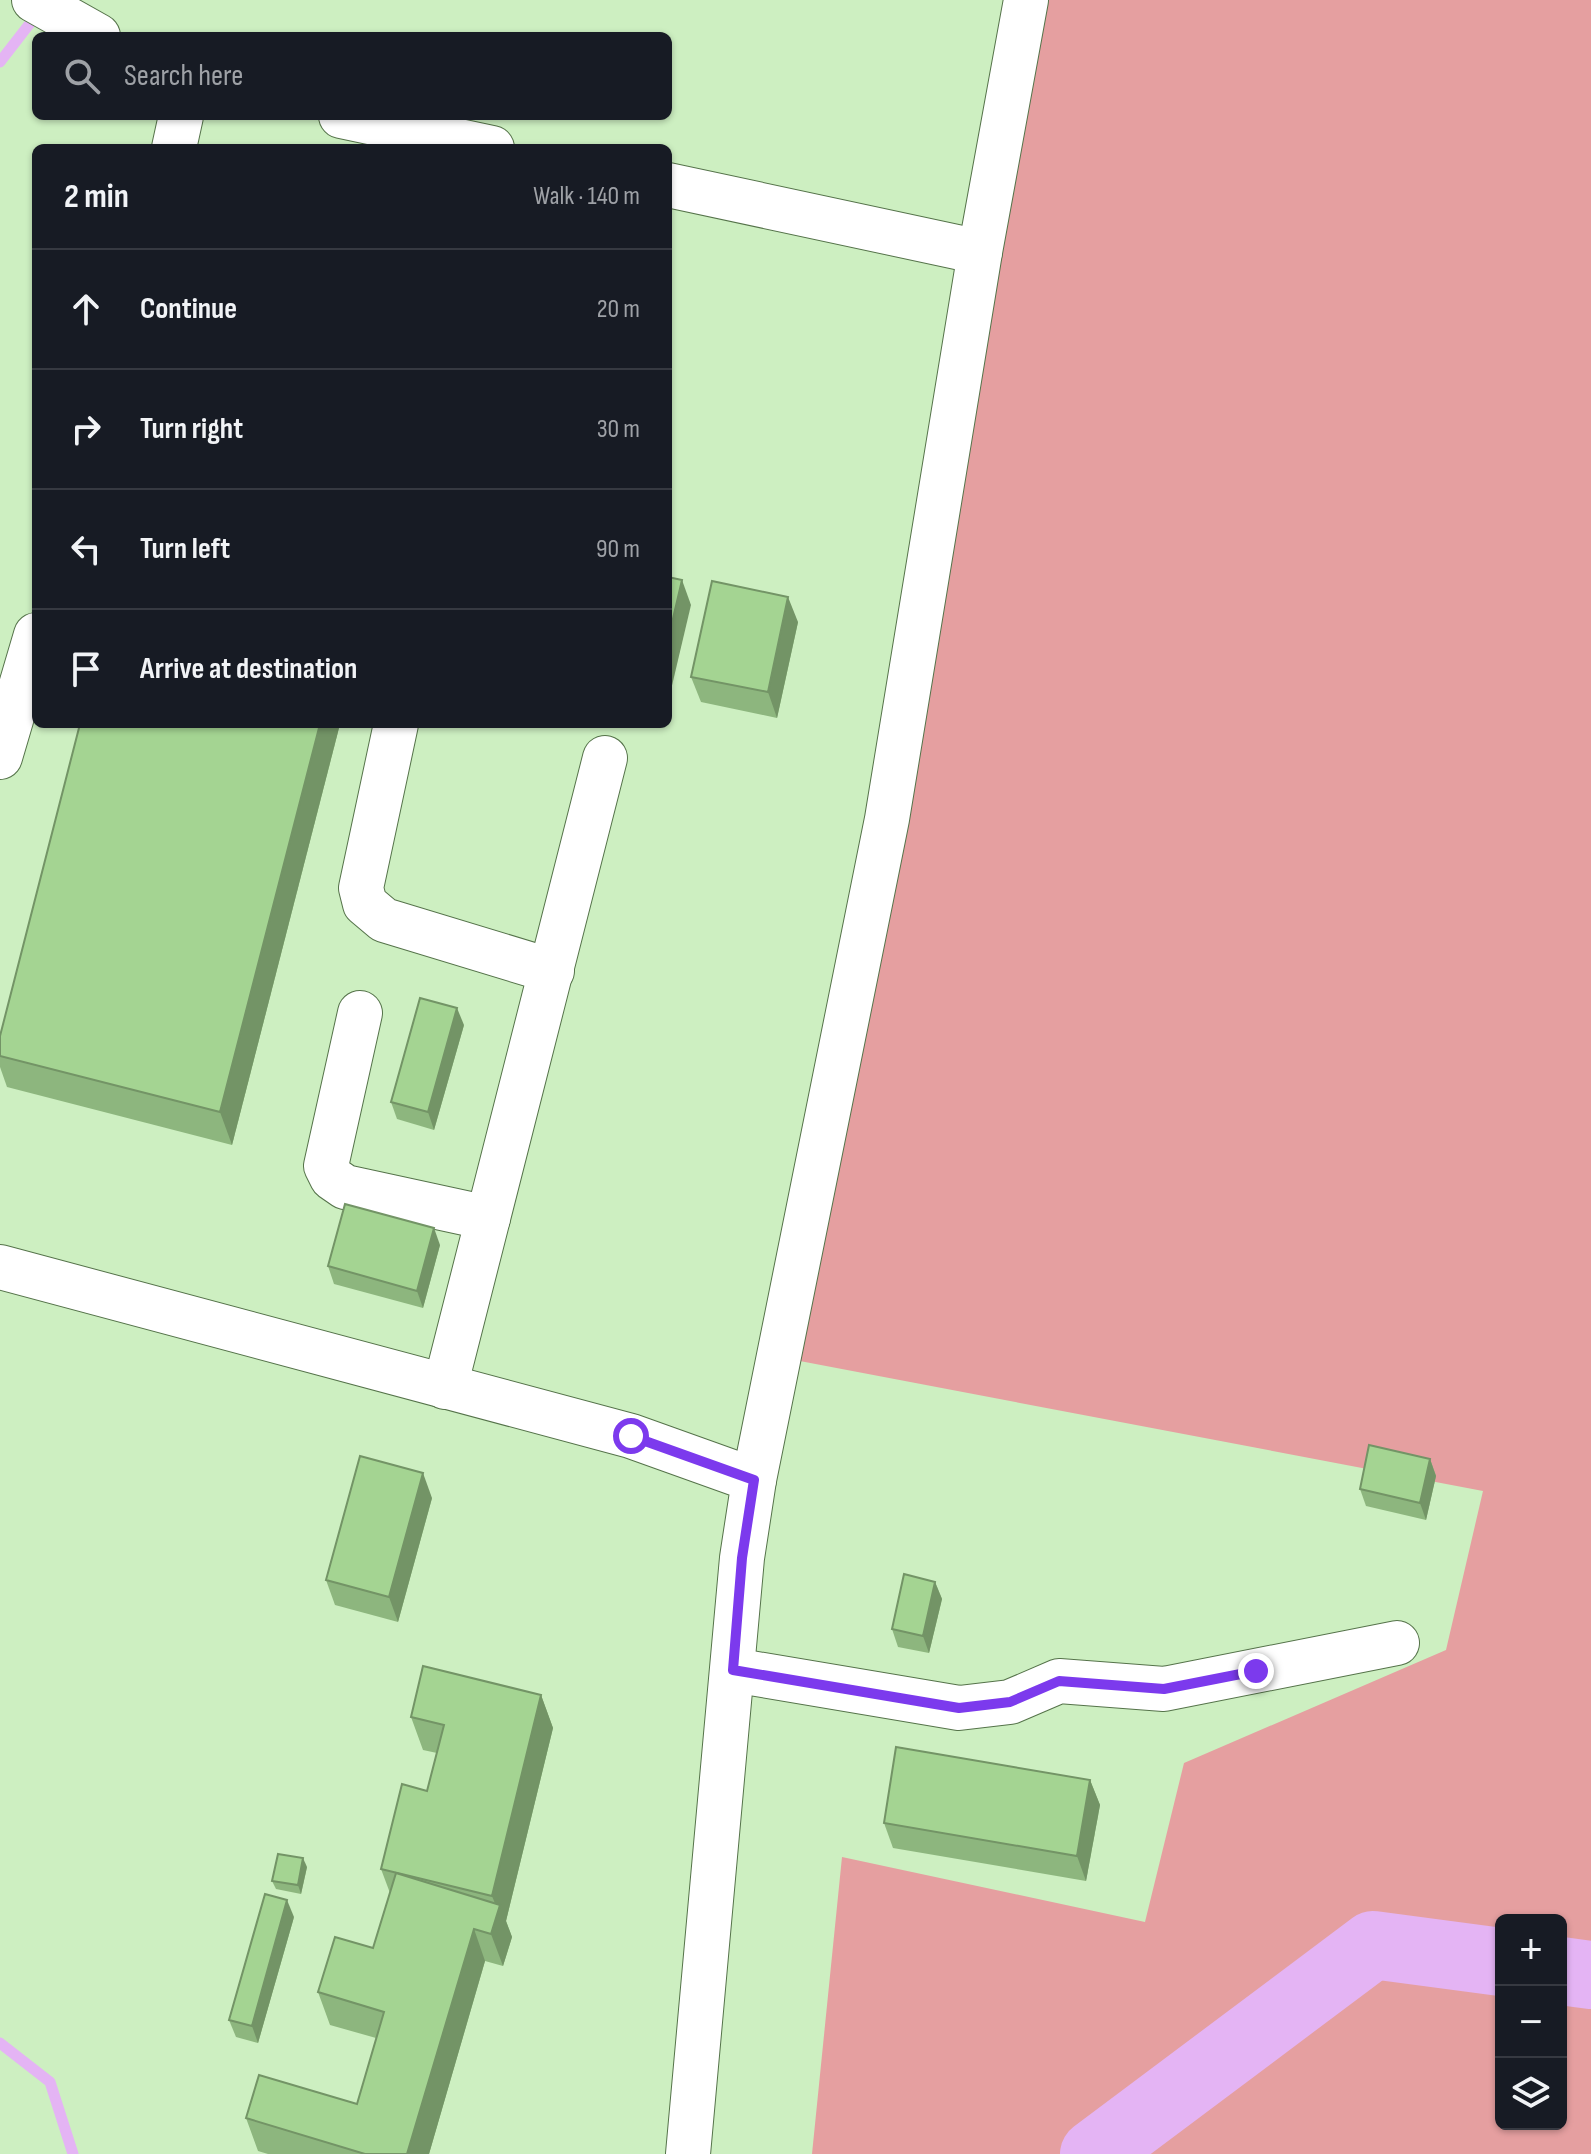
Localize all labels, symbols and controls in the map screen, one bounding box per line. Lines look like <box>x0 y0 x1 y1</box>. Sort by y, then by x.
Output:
search box <box>32 32 672 120</box>
icon: search <box>60 54 104 98</box>
text: Search here <box>124 58 243 94</box>
text: 2 min <box>64 176 129 217</box>
text: Walk · 140 m <box>533 181 640 212</box>
icon: ahead <box>64 287 108 331</box>
text: Continue <box>140 291 237 327</box>
text: 20 m <box>597 294 640 325</box>
icon: right <box>64 407 108 451</box>
text: Turn right <box>140 411 243 447</box>
text: 30 m <box>597 414 640 445</box>
icon: left <box>64 527 108 571</box>
text: Turn left <box>140 531 230 567</box>
text: 90 m <box>596 534 640 565</box>
icon: arrive <box>64 647 108 691</box>
text: Arrive at destination <box>140 651 357 687</box>
route start <box>613 1418 649 1454</box>
route end <box>1238 1653 1274 1689</box>
map controls <box>1495 1914 1567 2130</box>
button: + <box>1495 1914 1567 1986</box>
button: − <box>1495 1986 1567 2058</box>
button: layers <box>1495 2058 1567 2130</box>

